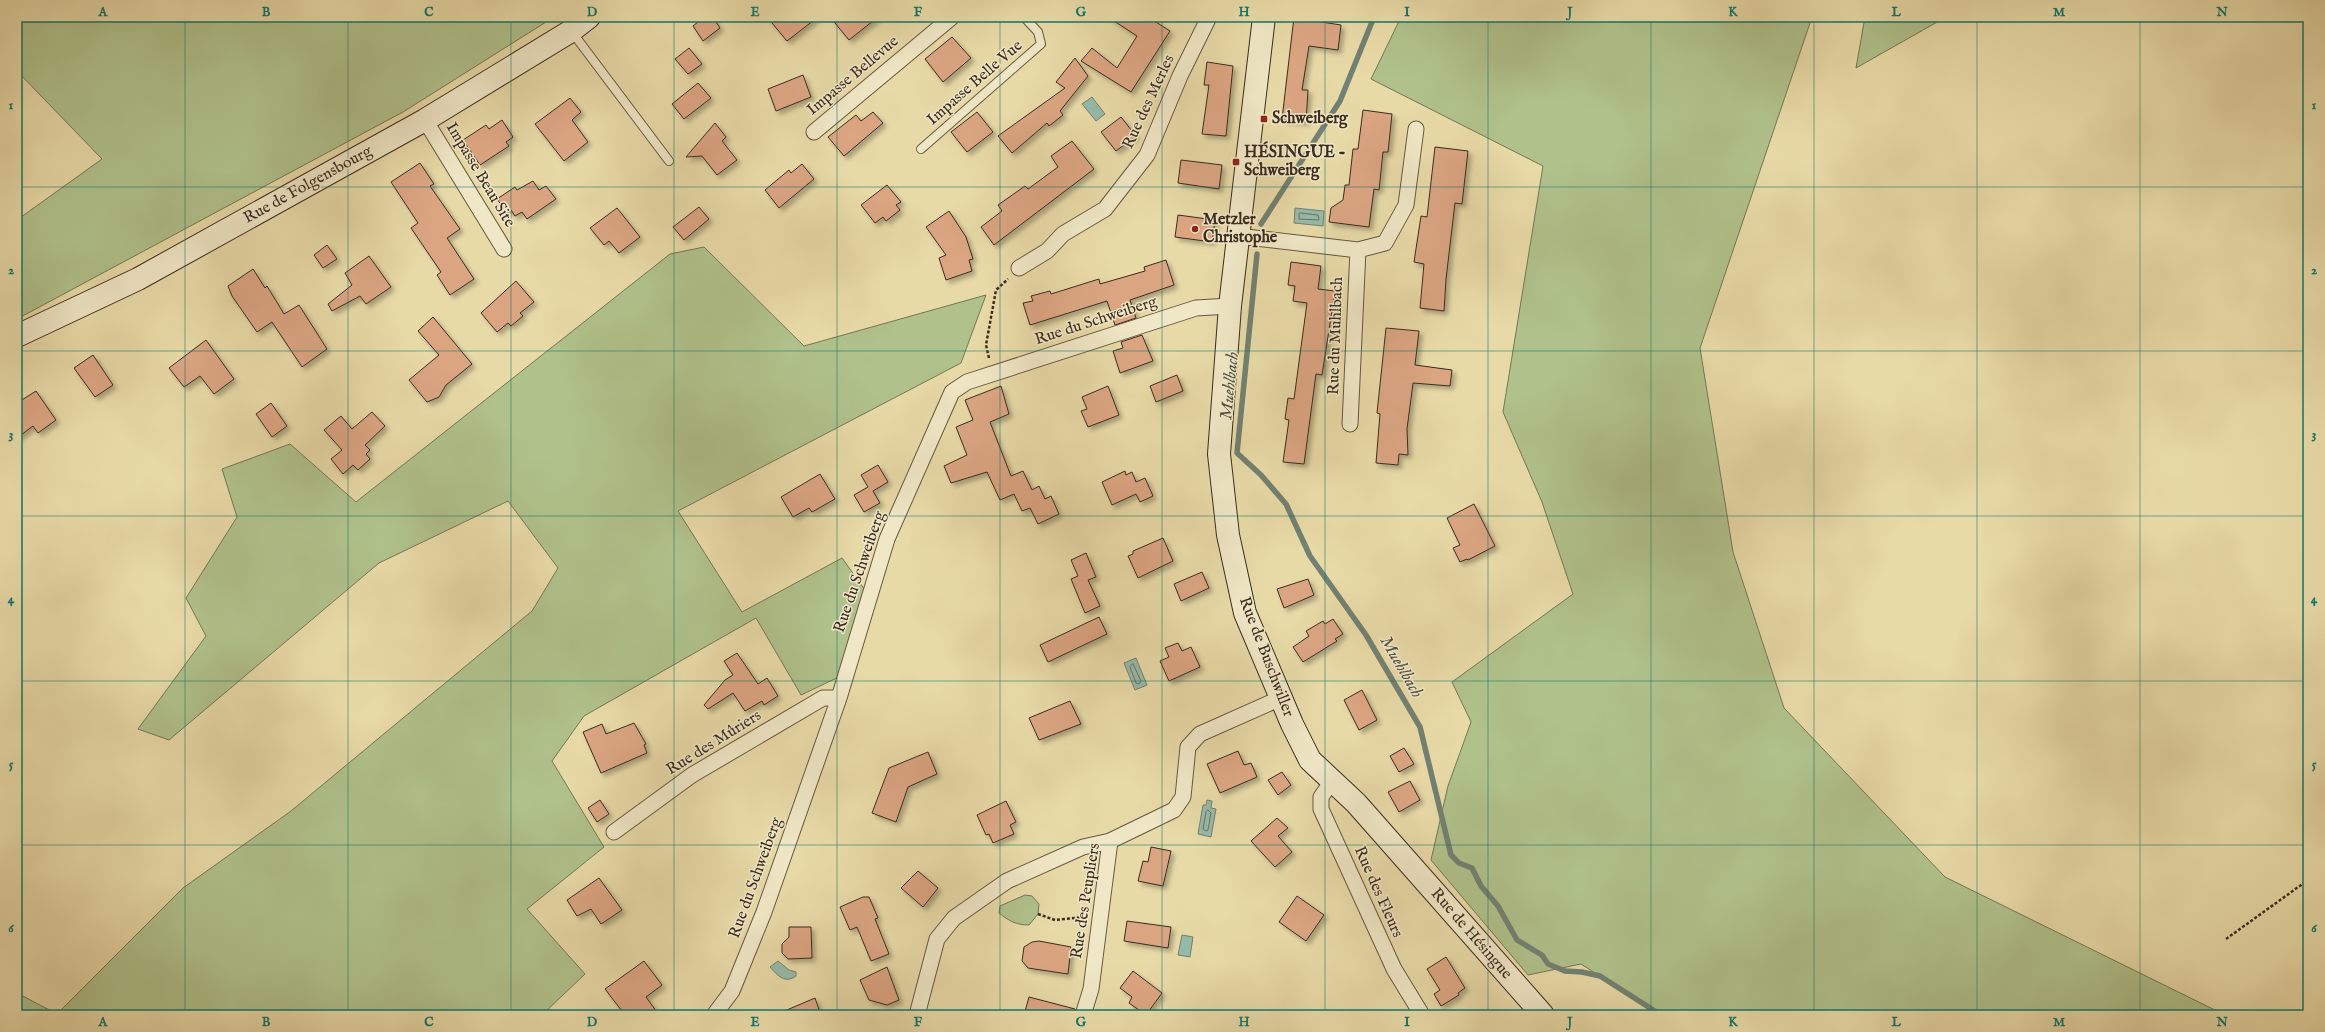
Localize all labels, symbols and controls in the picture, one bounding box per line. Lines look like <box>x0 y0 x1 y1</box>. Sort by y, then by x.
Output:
text: A <box>98 4 109 21</box>
text: B <box>262 4 271 21</box>
text: C <box>424 4 434 21</box>
text: D <box>587 4 598 21</box>
text: E <box>750 4 760 21</box>
text: F <box>914 4 923 21</box>
text: G <box>1076 4 1087 21</box>
text: H <box>1238 4 1250 21</box>
text: I <box>1404 4 1410 21</box>
text: J <box>1565 4 1573 21</box>
text: K <box>1728 4 1738 21</box>
text: L <box>1890 4 1901 21</box>
text: M <box>2053 4 2066 21</box>
text: N <box>2215 4 2228 21</box>
street label: Impasse Bellevue <box>803 32 903 120</box>
street label: Impasse Belle Vue <box>923 36 1027 130</box>
street label: Rue des Merles <box>1118 51 1180 152</box>
text: 1 <box>9 97 14 114</box>
text: 1 <box>2312 97 2317 114</box>
place label: Schweiberg <box>1272 109 1349 129</box>
marker: Schweiberg <box>1259 114 1269 124</box>
street label: Impasse Beau Site <box>441 119 519 231</box>
street label: Rue de Folgensbourg <box>240 141 376 229</box>
place label: HÉSINGUE - Schweiberg <box>1244 141 1346 181</box>
marker: HÉSINGUE - Schweiberg <box>1231 157 1241 167</box>
place label: Metzler Christophe <box>1203 210 1278 248</box>
marker: Metzler Christophe <box>1190 224 1200 234</box>
text: 2 <box>8 262 14 279</box>
text: 2 <box>2311 262 2317 279</box>
street label: Rue du Muhlbach <box>1324 276 1348 396</box>
street label: Rue du Schweiberg <box>1032 292 1160 350</box>
water label: Muehlbach <box>1216 351 1244 421</box>
text: 3 <box>9 426 14 443</box>
text: 3 <box>2312 426 2317 443</box>
street label: Rue du Schweiberg <box>830 508 890 635</box>
text: 4 <box>8 591 15 608</box>
text: 4 <box>2311 591 2318 608</box>
street label: Rue de Buschwiller <box>1234 594 1298 720</box>
water label: Muehlbach <box>1375 632 1427 702</box>
street label: Rue des Mûriers <box>663 706 766 780</box>
text: 5 <box>9 756 14 773</box>
text: 5 <box>2312 756 2317 773</box>
street label: Rue du Schweiberg <box>725 814 787 941</box>
street label: Rue des Peupliers <box>1067 841 1105 960</box>
street label: Rue des Fleurs <box>1349 843 1407 941</box>
street label: Rue de Hésingue <box>1426 884 1516 984</box>
text: 6 <box>8 920 14 937</box>
text: 6 <box>2311 920 2317 937</box>
text: A <box>98 1014 109 1031</box>
text: B <box>262 1014 271 1031</box>
text: C <box>424 1014 434 1031</box>
text: D <box>587 1014 598 1031</box>
text: E <box>750 1014 760 1031</box>
text: F <box>914 1014 923 1031</box>
text: G <box>1076 1014 1087 1031</box>
text: H <box>1238 1014 1250 1031</box>
text: I <box>1404 1014 1410 1031</box>
text: J <box>1565 1014 1573 1031</box>
text: K <box>1728 1014 1738 1031</box>
text: L <box>1890 1014 1901 1031</box>
text: M <box>2053 1014 2066 1031</box>
text: N <box>2215 1014 2228 1031</box>

